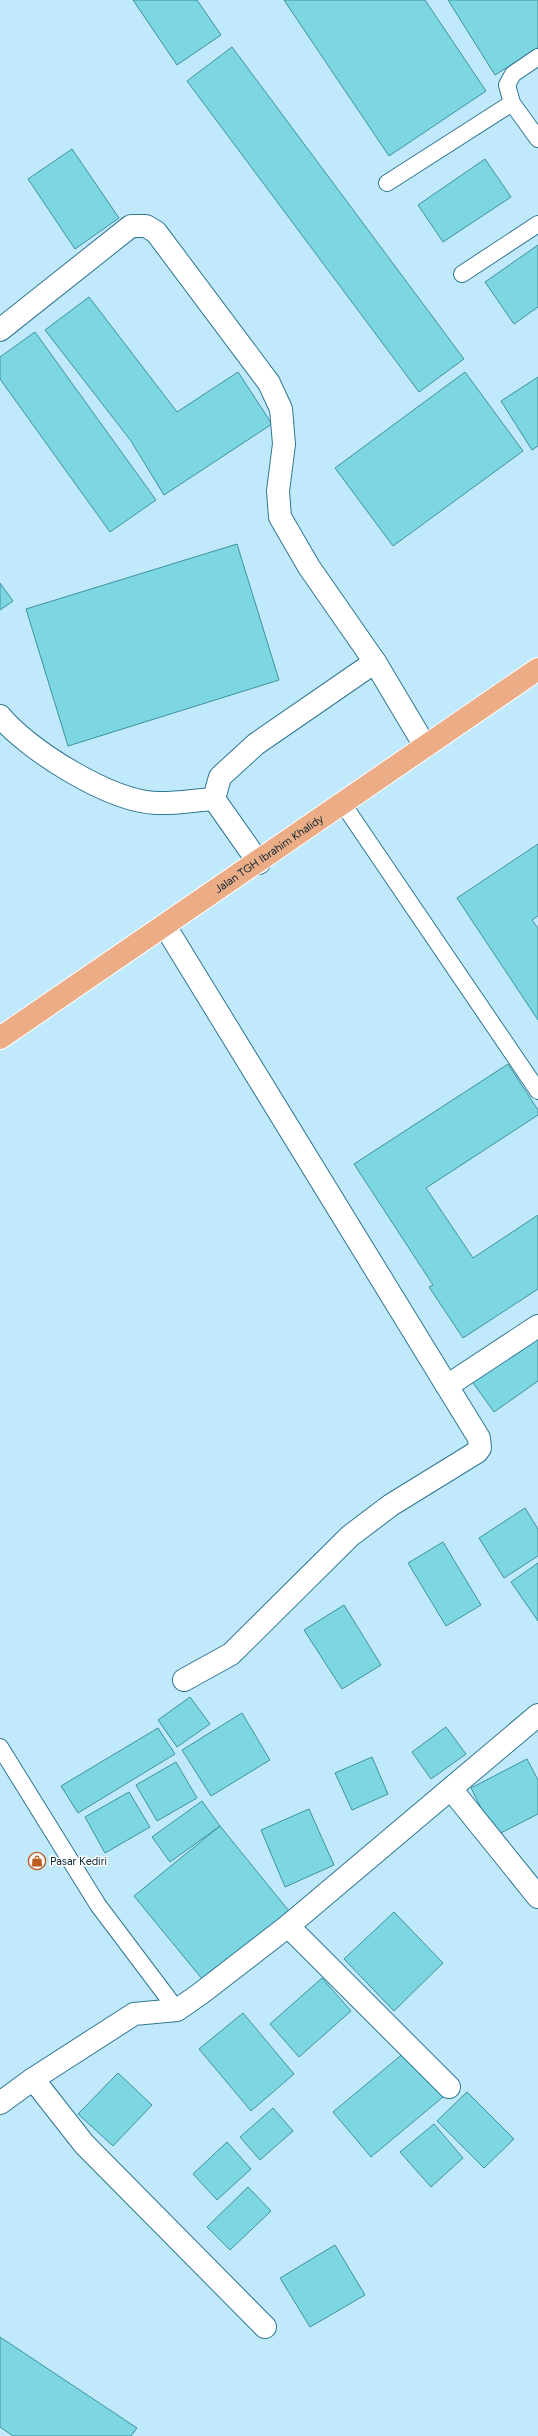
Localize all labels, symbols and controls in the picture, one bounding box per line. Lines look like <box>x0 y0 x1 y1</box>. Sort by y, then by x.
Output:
street label: Jalan TGH Ibrahim Khalidy <box>212 812 326 895</box>
shop icon: Pasar Kediri <box>27 1851 47 1871</box>
place label: Pasar Kediri <box>50 1855 107 1868</box>

